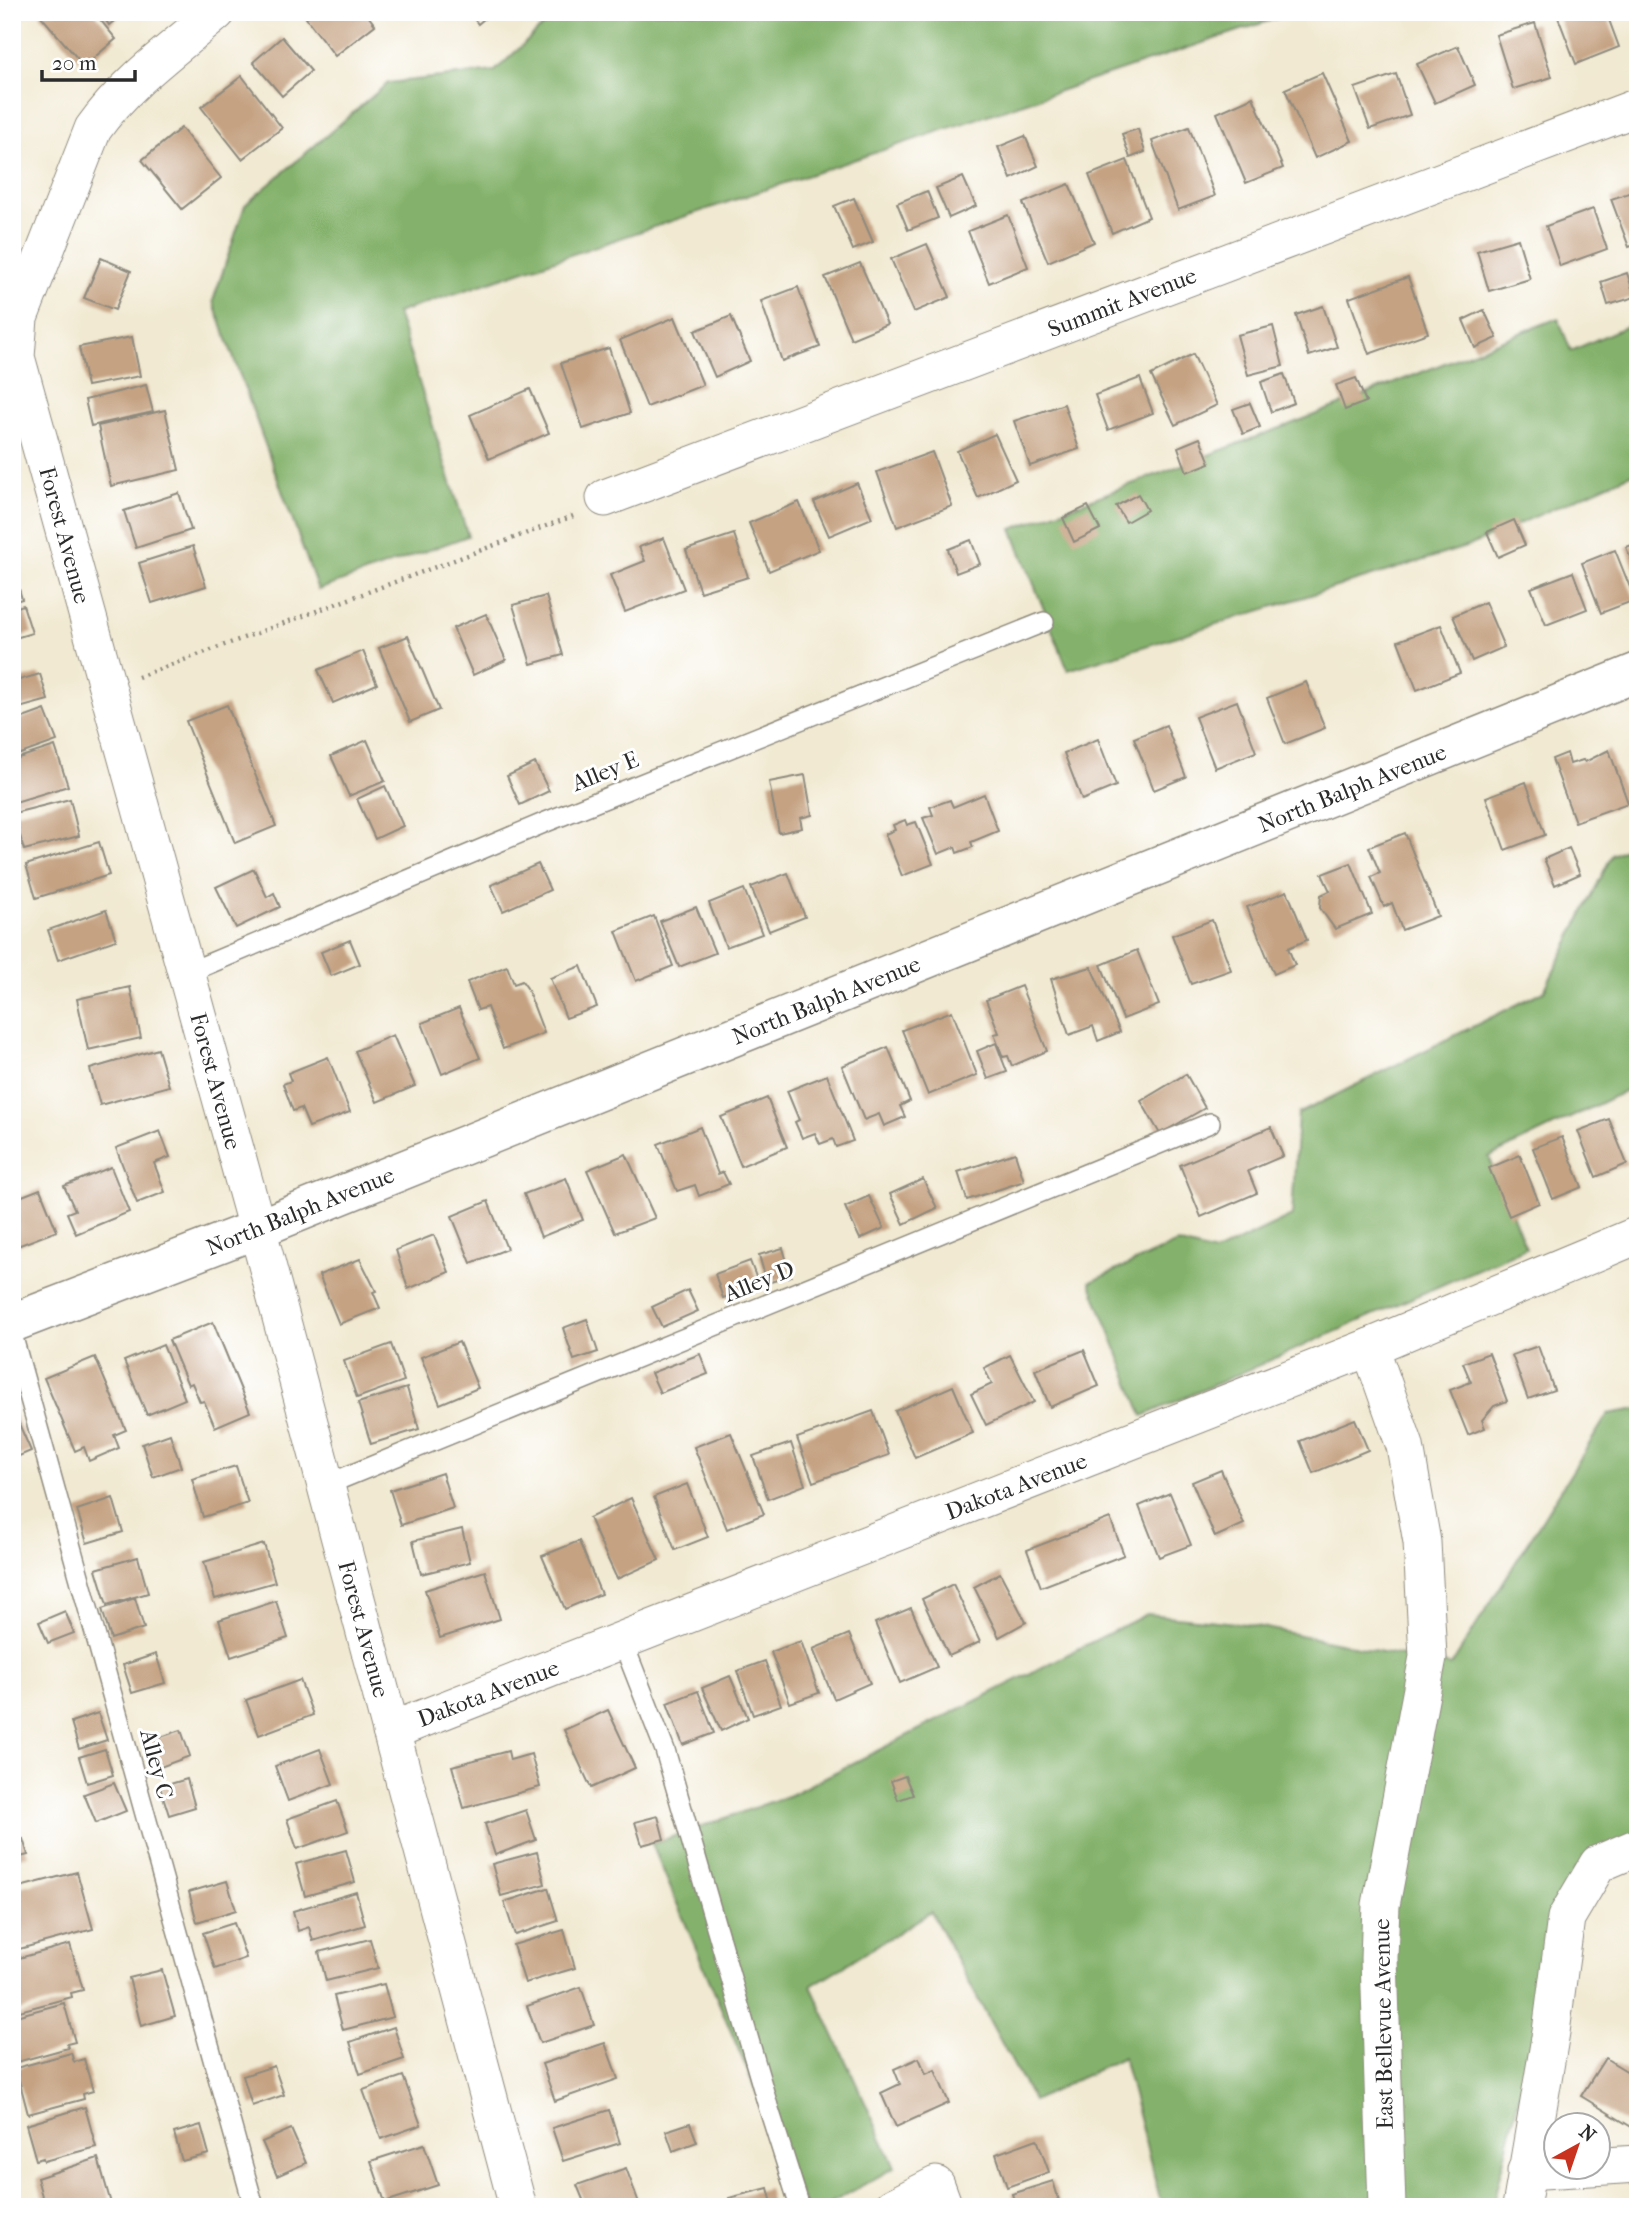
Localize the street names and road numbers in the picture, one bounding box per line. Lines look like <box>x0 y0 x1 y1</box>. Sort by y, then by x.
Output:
street label: Summit Avenue <box>1044 262 1200 343</box>
street label: Forest Avenue <box>33 464 96 607</box>
street label: North Balph Avenue <box>1254 738 1450 839</box>
street label: Alley E <box>567 746 643 797</box>
street label: North Balph Avenue <box>728 950 924 1051</box>
street label: Forest Avenue <box>184 1010 247 1153</box>
street label: North Balph Avenue <box>202 1161 398 1262</box>
street label: Alley D <box>719 1255 798 1308</box>
street label: Dakota Avenue <box>942 1447 1091 1526</box>
street label: Forest Avenue <box>332 1558 395 1701</box>
street label: Dakota Avenue <box>414 1654 563 1733</box>
street label: Alley C <box>134 1725 179 1802</box>
street label: East Bellevue Avenue <box>1368 1918 1399 2130</box>

